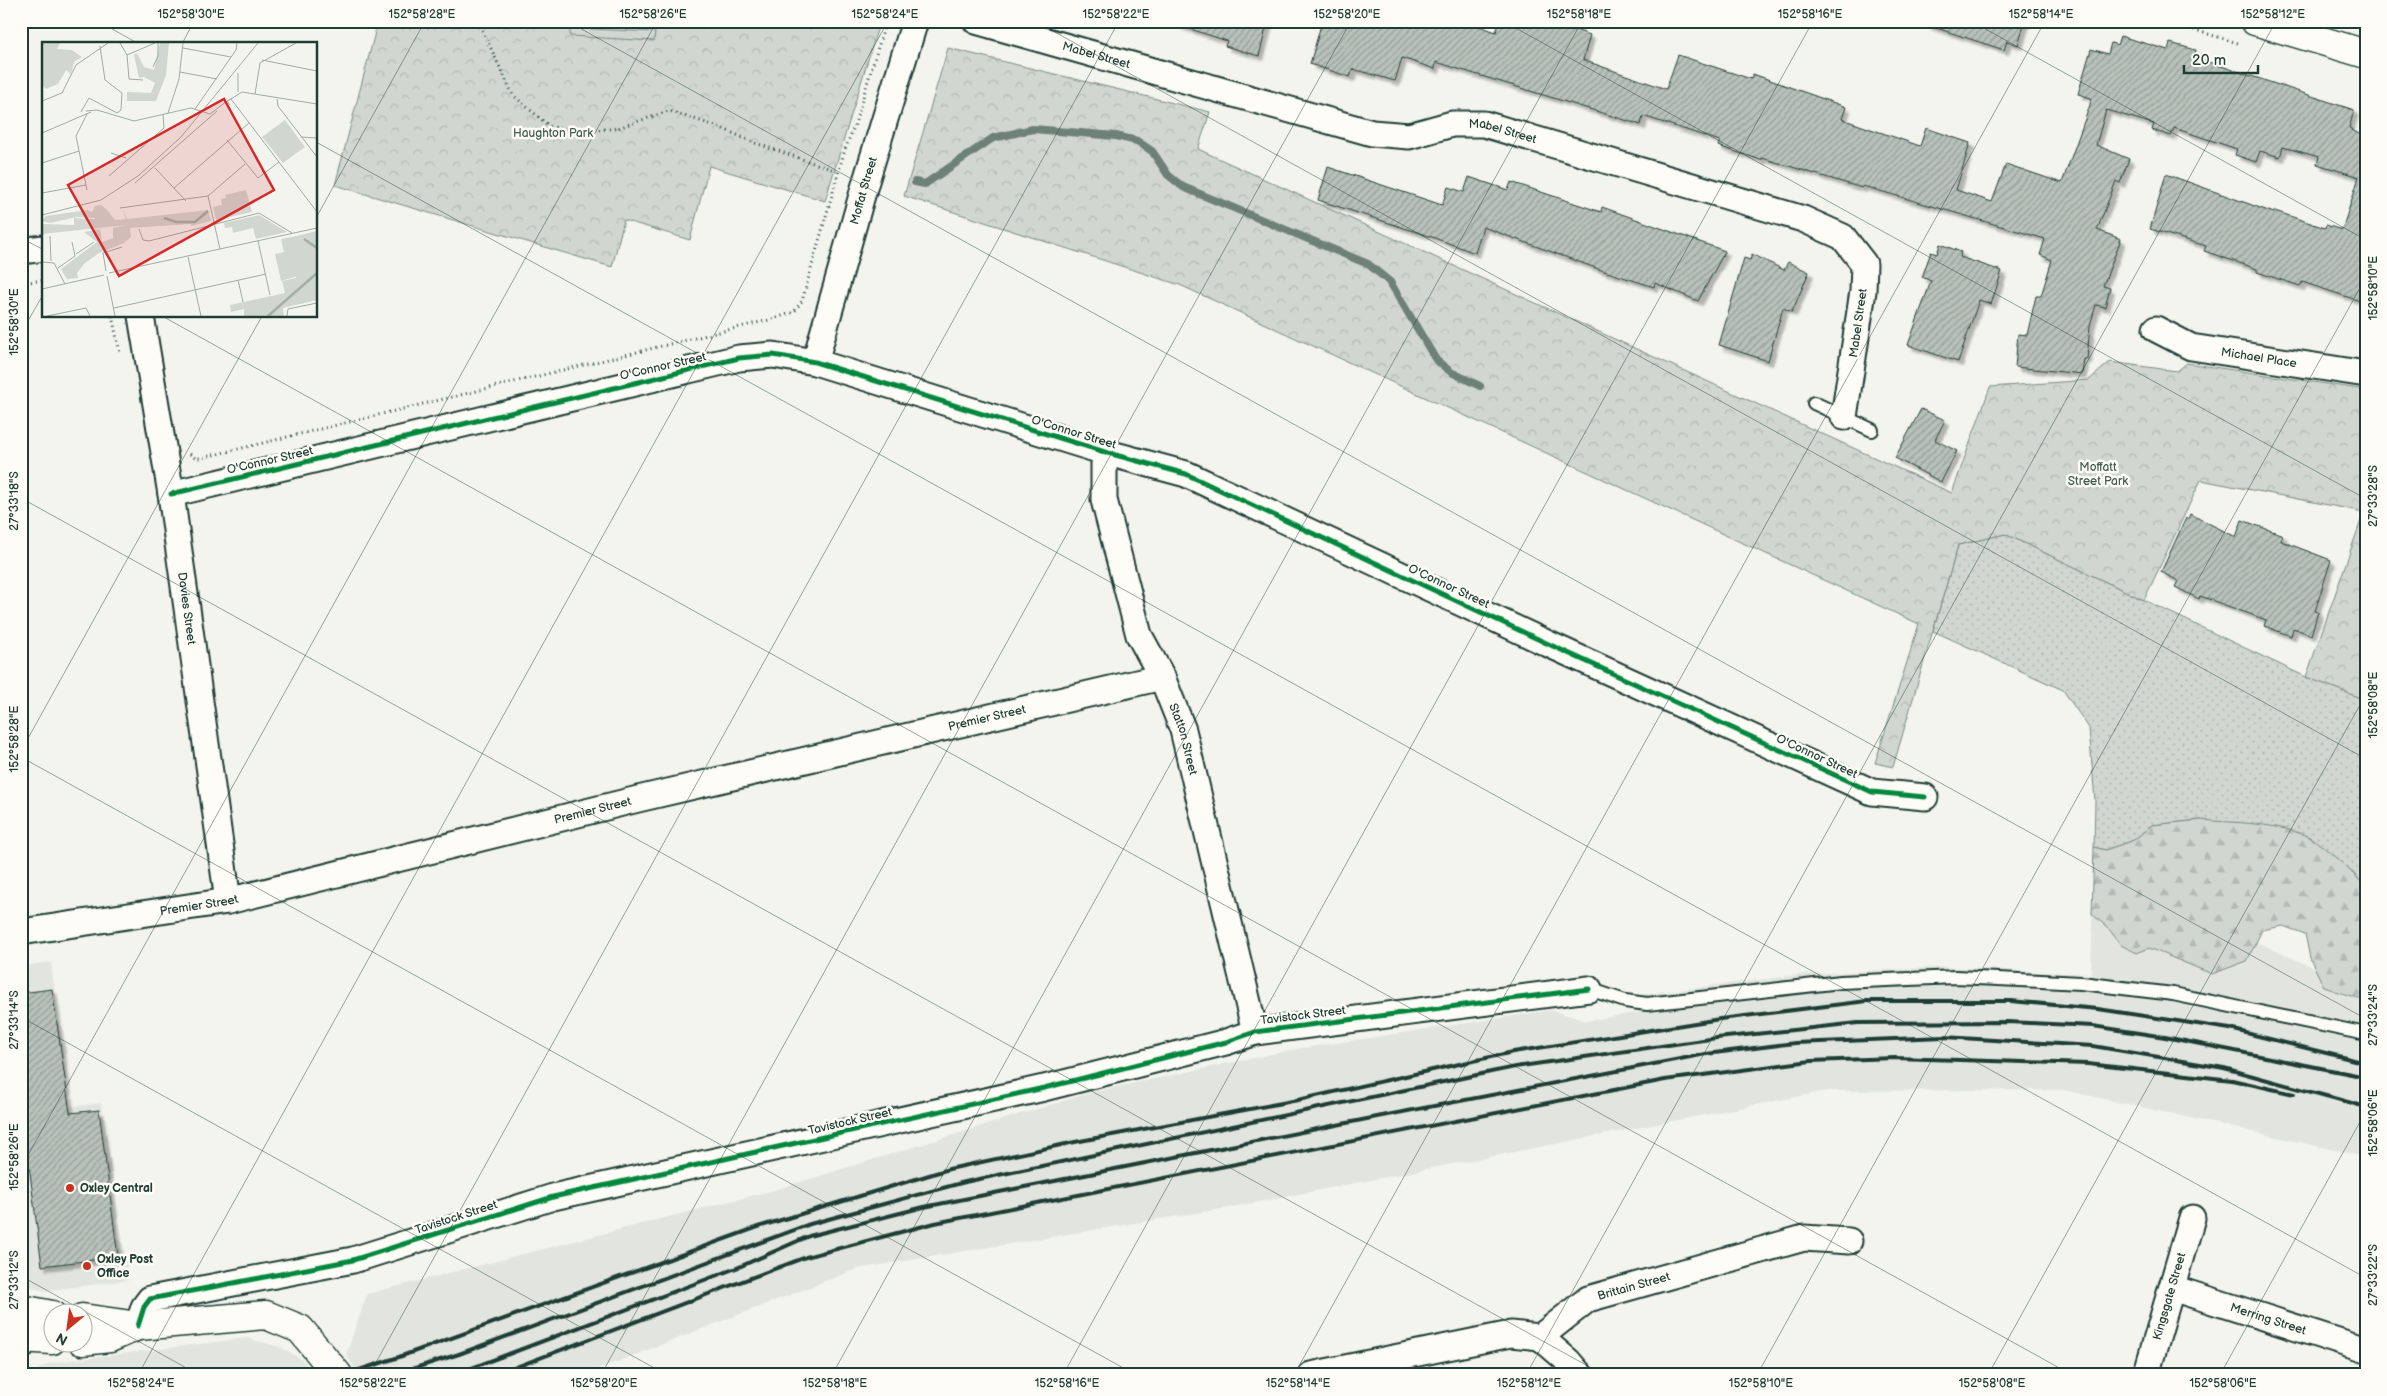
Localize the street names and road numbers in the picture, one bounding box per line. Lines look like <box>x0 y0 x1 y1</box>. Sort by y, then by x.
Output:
street label: Mabel Street <box>1061 39 1132 72</box>
street label: Mabel Street <box>1469 117 1539 147</box>
street label: Moffat Street <box>847 155 881 226</box>
street label: Mabel Street <box>1846 287 1871 359</box>
street label: Michael Place <box>2220 345 2298 371</box>
street label: O'Connor Street <box>619 349 708 384</box>
street label: O'Connor Street <box>1030 412 1118 453</box>
street label: O'Connor Street <box>226 443 315 478</box>
street label: O'Connor Street <box>1406 561 1492 612</box>
street label: Davies Street <box>174 571 199 646</box>
street label: Statton Street <box>1165 701 1201 777</box>
street label: Premier Street <box>947 702 1027 735</box>
street label: O'Connor Street <box>1774 731 1860 782</box>
street label: Premier Street <box>553 794 633 828</box>
street label: Premier Street <box>159 892 240 919</box>
street label: Tavistock Street <box>1260 1003 1347 1028</box>
street label: Tavistock Street <box>807 1104 894 1138</box>
street label: Tavistock Street <box>413 1197 499 1238</box>
street label: Kingsgate Street <box>2150 1251 2190 1342</box>
street label: Brittain Street <box>1596 1269 1672 1304</box>
street label: Merring Street <box>2228 1300 2308 1338</box>

